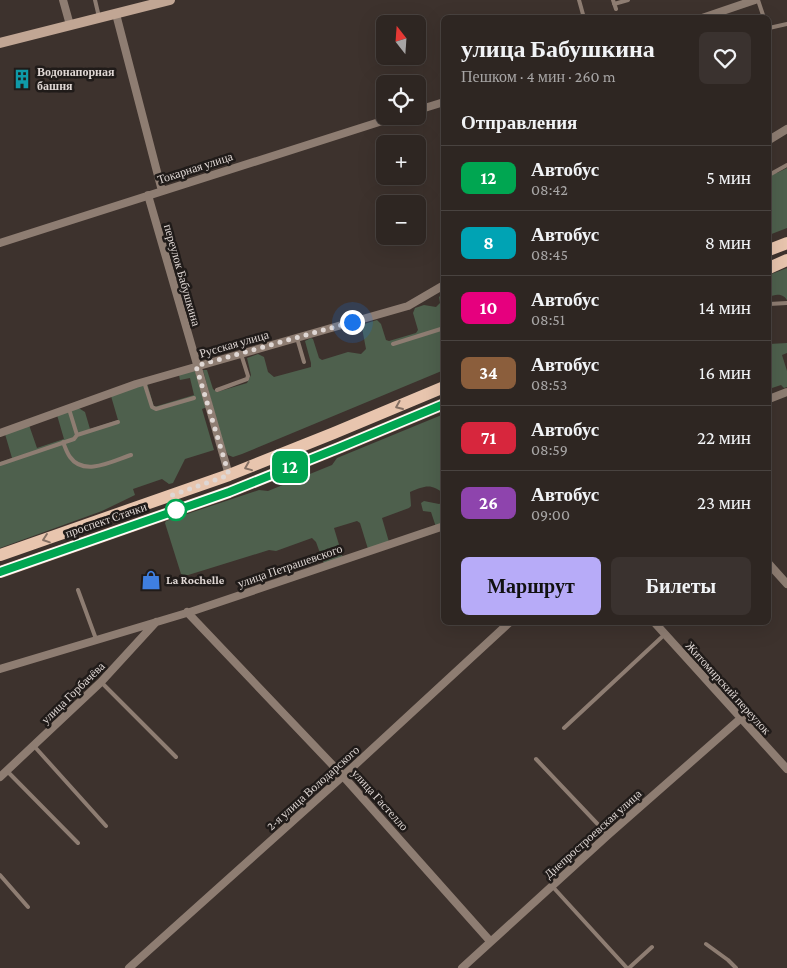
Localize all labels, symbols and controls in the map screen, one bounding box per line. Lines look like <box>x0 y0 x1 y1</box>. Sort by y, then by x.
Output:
north arrow <box>376 15 426 65</box>
map controls <box>376 15 426 245</box>
button: heart <box>699 32 751 84</box>
text: улица Бабушкина <box>461 35 655 62</box>
place label: Водонапорная башня <box>37 65 115 93</box>
building icon: Водонапорная башня <box>11 68 33 90</box>
text: Пешком · 4 мин · 260 m <box>461 68 616 85</box>
button: locate <box>376 75 426 125</box>
text: Отправления <box>461 112 577 133</box>
button: + <box>376 135 426 185</box>
street label: Токарная улица <box>155 149 235 187</box>
text: Автобус <box>531 159 599 180</box>
text: 5 мин <box>706 167 751 188</box>
text: 12 <box>481 168 496 188</box>
text: 08:42 <box>531 181 568 198</box>
button: − <box>376 195 426 245</box>
street label: переулок Бабушкина <box>161 222 203 328</box>
text: Автобус <box>531 224 599 245</box>
text: 8 мин <box>705 232 751 253</box>
text: 8 <box>483 233 494 253</box>
text: 08:45 <box>531 246 568 263</box>
text: Автобус <box>531 289 599 310</box>
text: 14 мин <box>699 297 751 318</box>
text: 10 <box>480 298 497 318</box>
your location <box>340 310 365 335</box>
text: 08:51 <box>531 311 565 328</box>
street label: Русская улица <box>198 327 271 361</box>
text: Автобус <box>531 354 599 375</box>
text: 16 мин <box>699 362 751 383</box>
text: 34 <box>479 363 498 383</box>
text: 08:53 <box>531 376 567 393</box>
one-way arrow <box>395 399 404 410</box>
text: Автобус <box>531 419 599 440</box>
text: 22 мин <box>697 427 751 448</box>
text: 71 <box>481 428 496 448</box>
text: 08:59 <box>531 441 568 458</box>
line badge: 12 <box>268 451 312 483</box>
text: 12 <box>282 457 298 477</box>
one-way arrow <box>245 462 253 472</box>
text: Автобус <box>531 484 599 505</box>
text: 23 мин <box>697 492 751 513</box>
text: 26 <box>479 493 498 513</box>
street label: проспект Стачки <box>63 499 149 541</box>
unlabelled marker <box>165 499 187 521</box>
text: 09:00 <box>531 506 570 523</box>
one-way arrow <box>42 533 50 543</box>
street label: улица Петрашевского <box>236 541 344 591</box>
button: Маршрут <box>461 557 601 615</box>
button: Билеты <box>611 557 751 615</box>
shop icon: La Rochelle <box>140 569 162 591</box>
place label: La Rochelle <box>166 573 225 587</box>
street label: Житомирский переулок <box>683 639 774 738</box>
street label: улица Горбачёва <box>38 659 108 727</box>
street label: 2-я улица Володарского <box>264 743 362 833</box>
street label: улица Гастелло <box>349 766 411 834</box>
street label: Днепростроевская улица <box>541 786 645 881</box>

